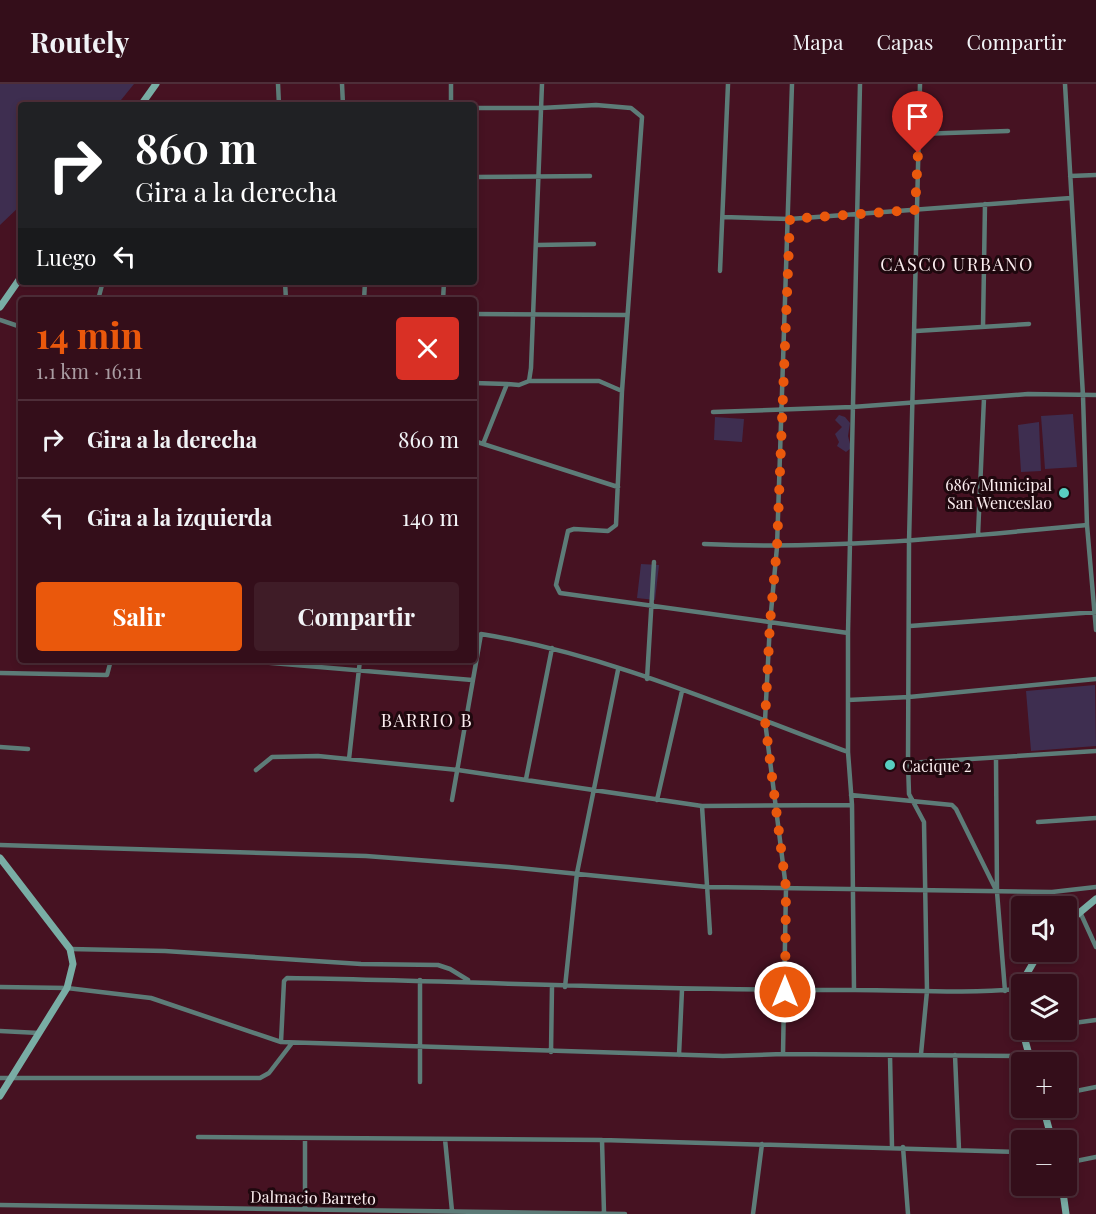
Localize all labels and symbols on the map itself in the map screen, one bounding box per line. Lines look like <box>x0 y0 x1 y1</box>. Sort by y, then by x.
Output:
pin <box>892 91 943 153</box>
district label: CASCO URBANO <box>880 252 1034 276</box>
place label: 6867 Municipal San Wenceslao <box>945 474 1052 513</box>
marker: 6867 Municipal San Wenceslao <box>1057 486 1071 500</box>
district label: BARRIO B <box>381 708 473 732</box>
place label: Cacique 2 <box>902 755 972 776</box>
marker: Cacique 2 <box>883 758 897 772</box>
position arrow <box>753 960 817 1024</box>
street label: Dalmacio Barreto <box>250 1185 376 1209</box>

